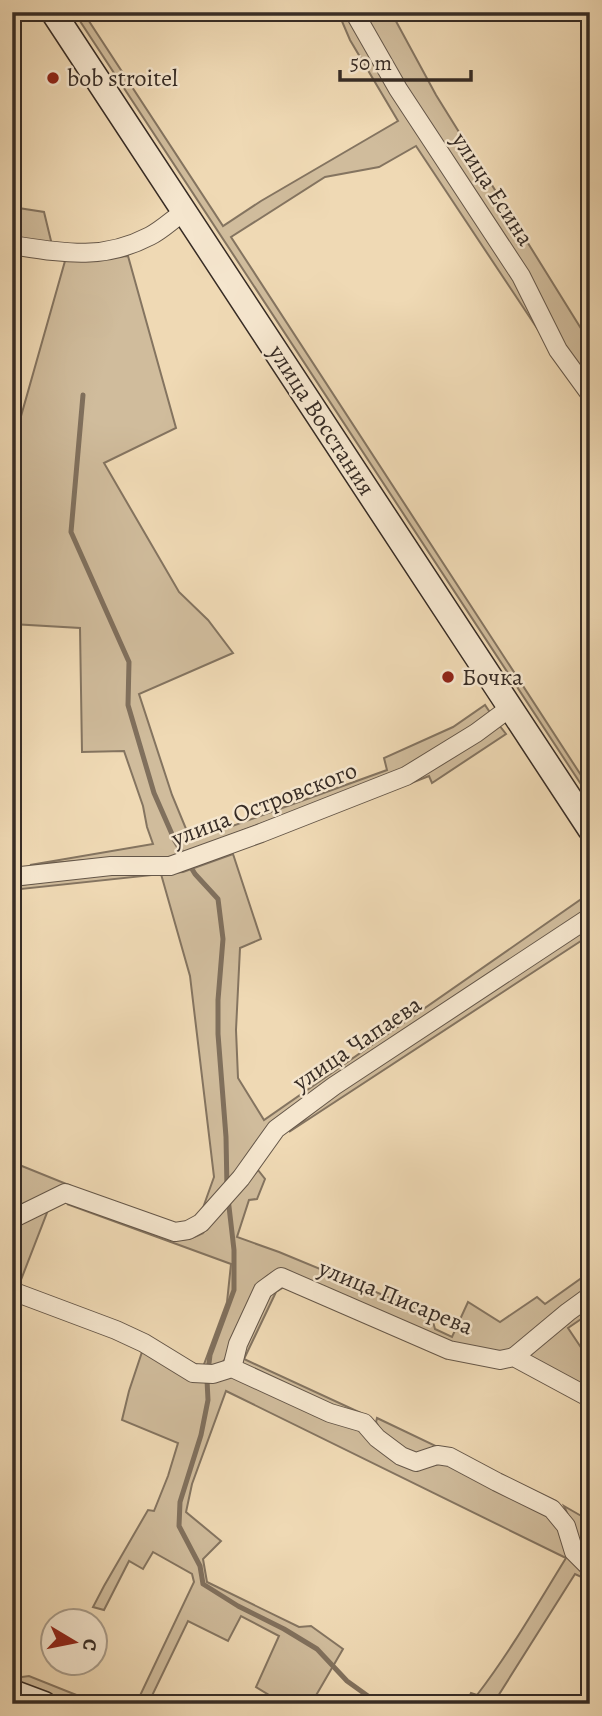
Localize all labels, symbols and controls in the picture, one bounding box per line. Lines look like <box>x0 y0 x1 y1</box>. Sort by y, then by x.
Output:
scale bar <box>340 38 471 82</box>
text: 50 m <box>350 49 392 77</box>
place label: bob stroitel <box>67 62 178 94</box>
marker: bob stroitel <box>45 70 61 86</box>
street label: улица Есина <box>444 125 542 252</box>
street label: улица Восстания <box>261 337 383 502</box>
place label: Бочка <box>462 661 523 693</box>
marker: Бочка <box>440 669 456 685</box>
street label: улица Островского <box>166 754 361 855</box>
street label: улица Чапаева <box>285 988 428 1099</box>
street label: улица Писарева <box>313 1251 478 1343</box>
north arrow <box>38 1608 108 1678</box>
text: С <box>76 1637 104 1653</box>

